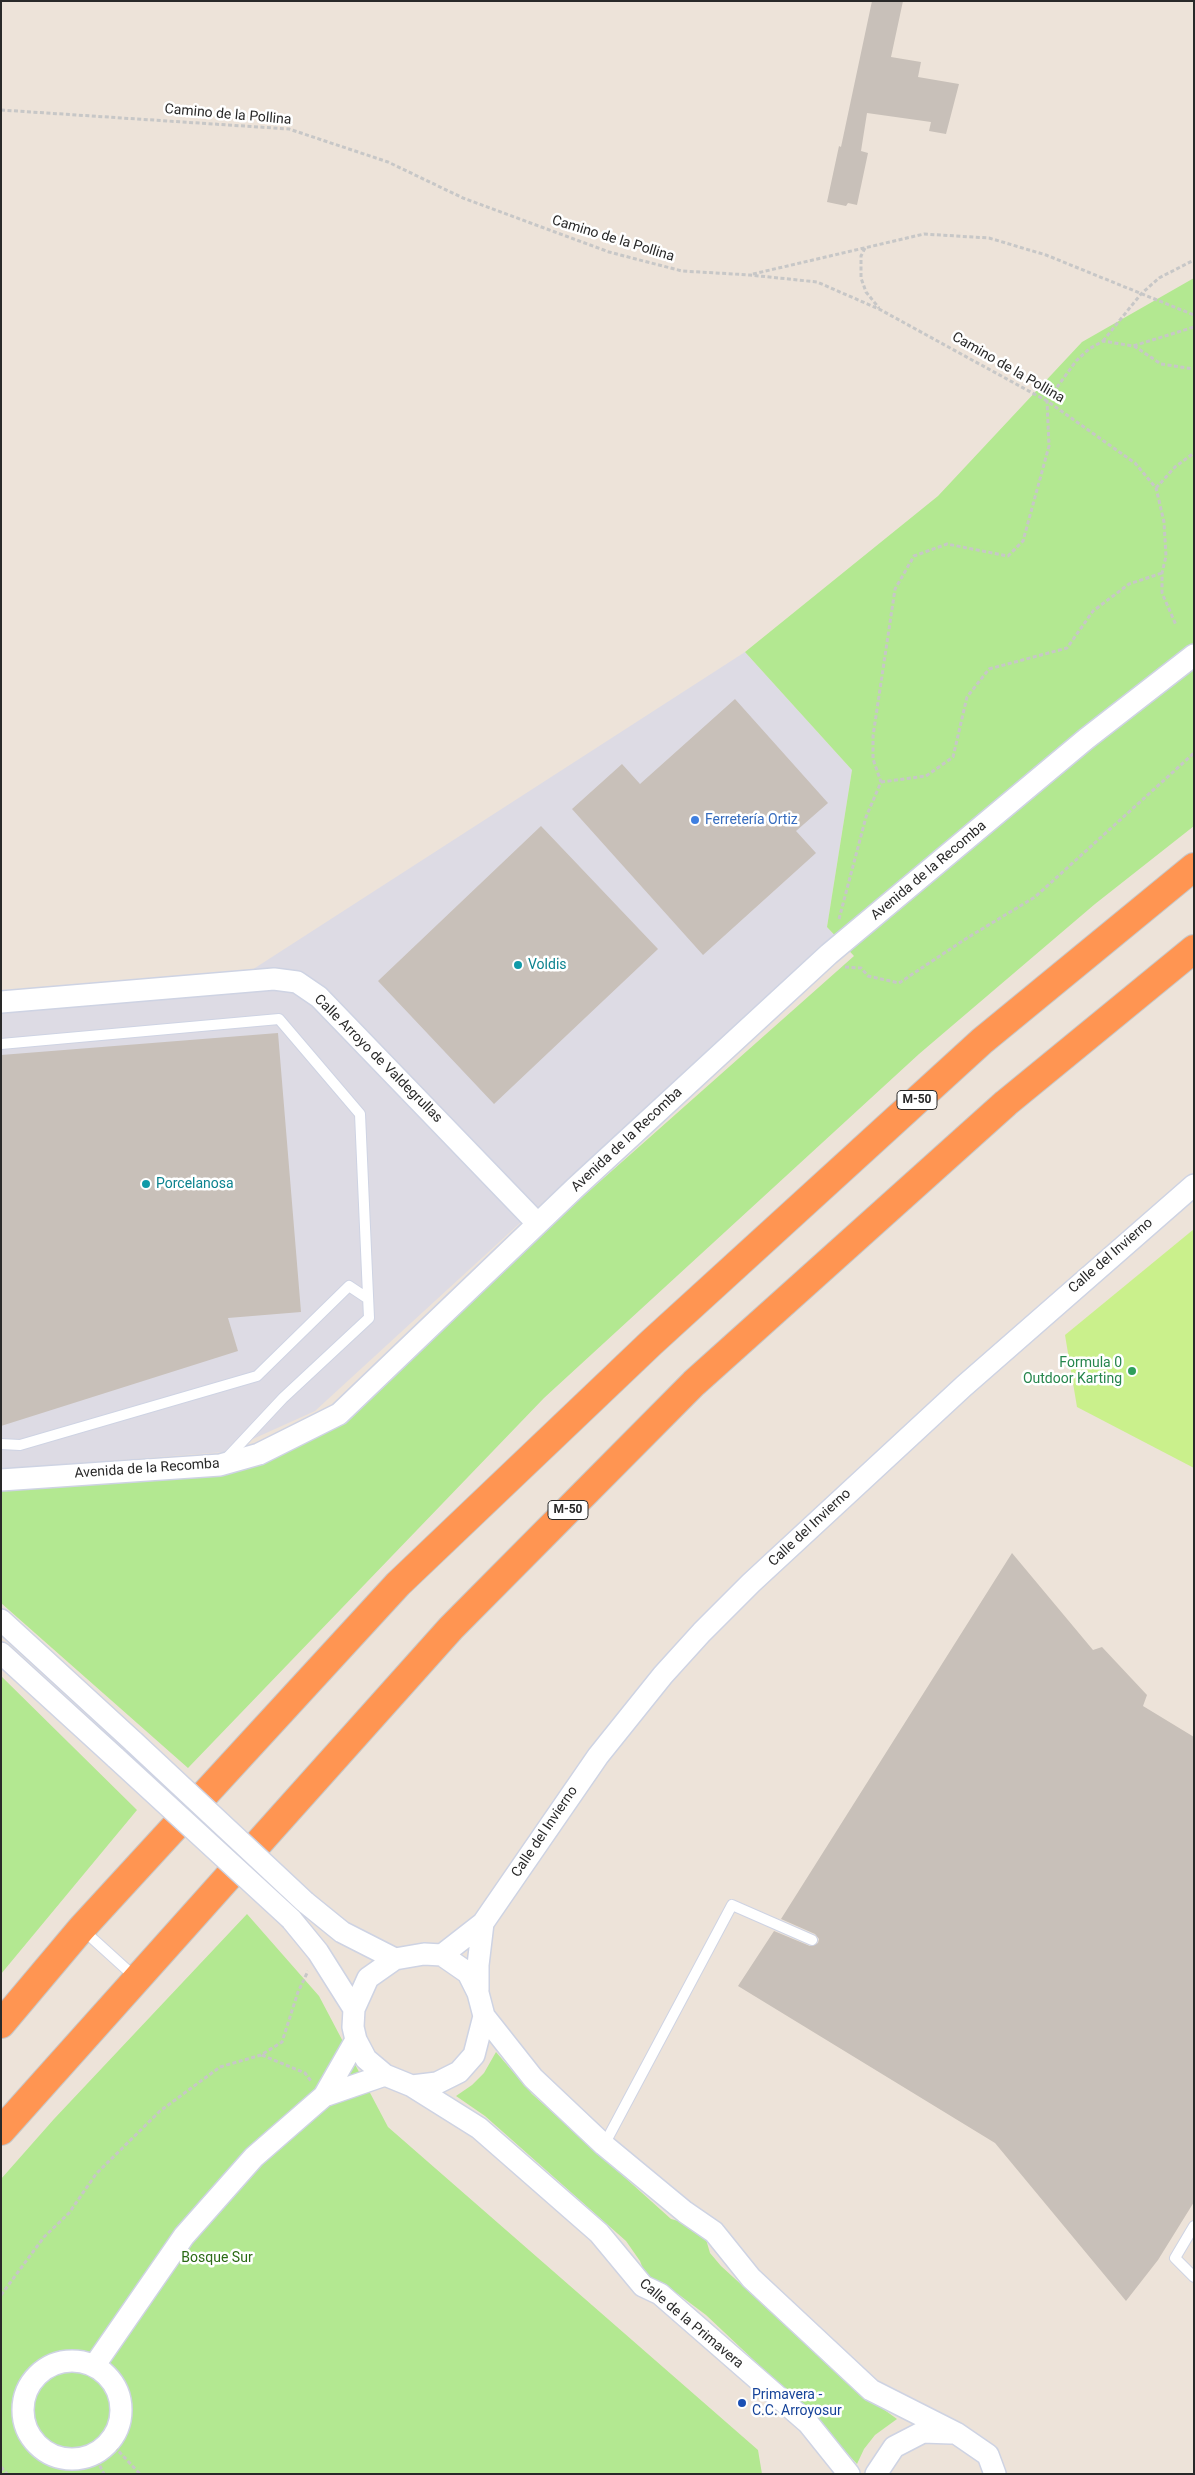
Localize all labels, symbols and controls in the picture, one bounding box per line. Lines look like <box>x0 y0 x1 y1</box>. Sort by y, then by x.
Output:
street label: Camino de la Pollina <box>164 101 292 129</box>
street label: Camino de la Pollina <box>550 212 676 266</box>
street label: Camino de la Pollina <box>949 329 1067 407</box>
place label: Ferretería Ortiz <box>705 812 798 828</box>
marker: Ferretería Ortiz <box>689 814 701 826</box>
street label: Avenida de la Recomba <box>868 818 990 924</box>
place label: Voldis <box>528 957 567 973</box>
marker: Voldis <box>512 959 524 971</box>
street label: Calle Arroyo de Valdegrullas <box>310 991 446 1127</box>
street label: Avenida de la Recomba <box>568 1084 686 1196</box>
road number: M-50 <box>897 1090 937 1110</box>
place label: Porcelanosa <box>156 1176 234 1192</box>
marker: Porcelanosa <box>140 1178 152 1190</box>
street label: Calle del Invierno <box>1065 1215 1157 1297</box>
place label: Formula 0 Outdoor Karting <box>1023 1355 1122 1388</box>
marker: Formula 0 Outdoor Karting <box>1126 1365 1138 1377</box>
street label: Avenida de la Recomba <box>74 1456 220 1482</box>
street label: Calle del Invierno <box>765 1486 855 1570</box>
road number: M-50 <box>548 1500 588 1520</box>
street label: Calle del Invierno <box>508 1783 582 1881</box>
park label: Bosque Sur <box>181 2250 253 2266</box>
street label: Calle de la Primavera <box>636 2276 746 2372</box>
place label: Primavera - C.C. Arroyosur <box>752 2387 842 2420</box>
marker: Primavera - C.C. Arroyosur <box>736 2397 748 2409</box>

